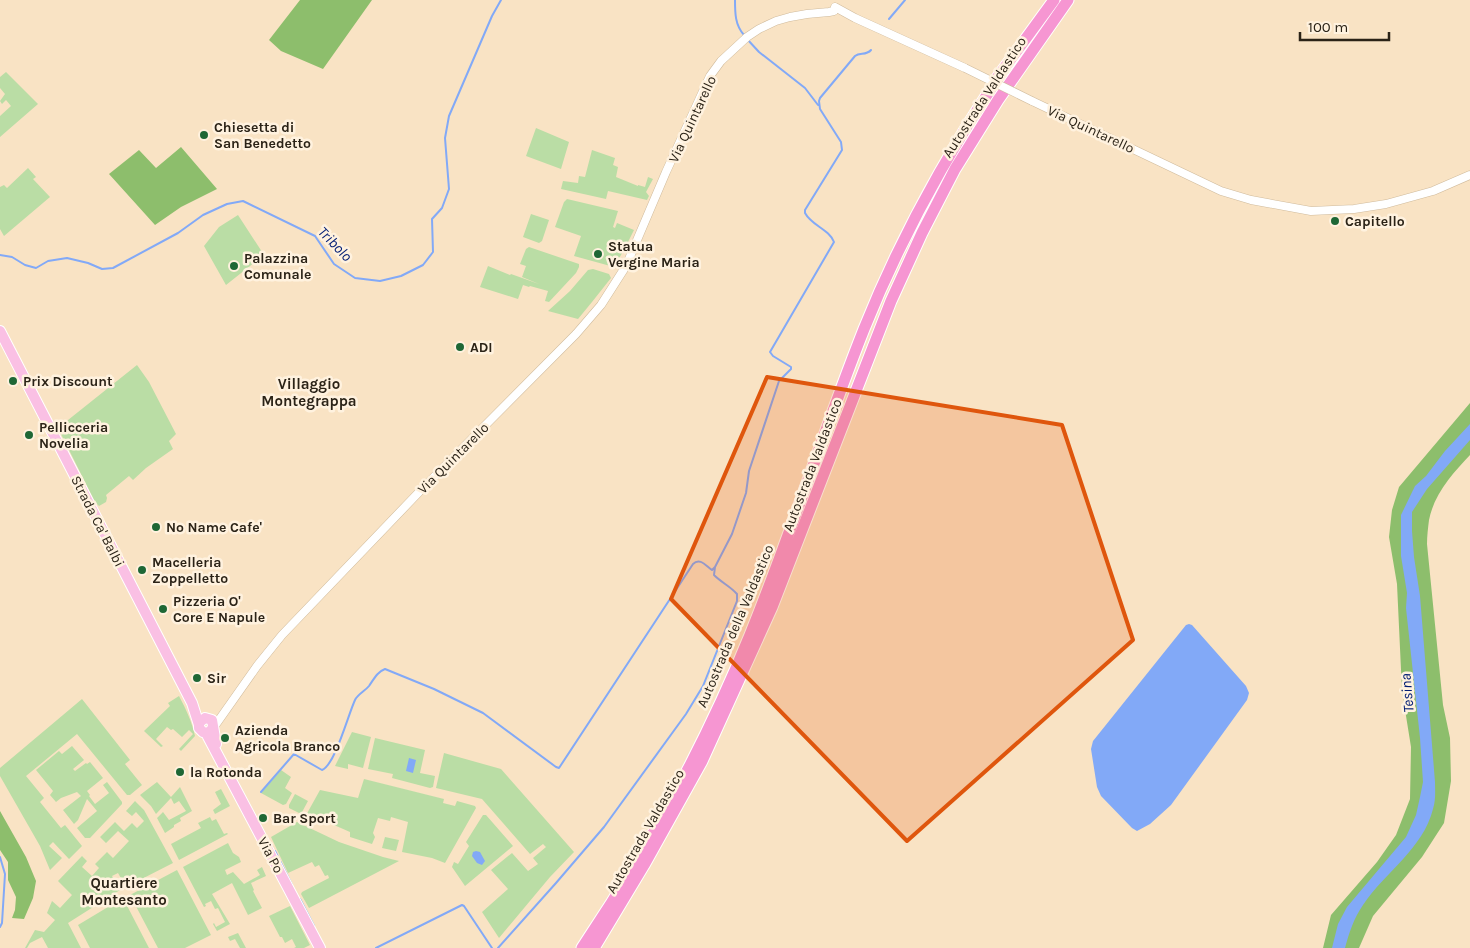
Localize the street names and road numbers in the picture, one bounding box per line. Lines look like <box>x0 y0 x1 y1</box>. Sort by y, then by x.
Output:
street label: Autostrada Valdastico <box>939 34 1030 161</box>
street label: Via Quintarello <box>665 73 720 165</box>
street label: Via Quintarello <box>1045 102 1137 157</box>
street label: Autostrada Valdastico <box>779 396 846 534</box>
street label: Via Quintarello <box>414 419 493 498</box>
street label: Strada Ca' Balbi <box>67 473 128 570</box>
street label: Autostrada della Valdastico <box>693 542 778 710</box>
street label: Autostrada Valdastico <box>603 766 688 897</box>
street label: Via Po <box>254 834 287 876</box>

